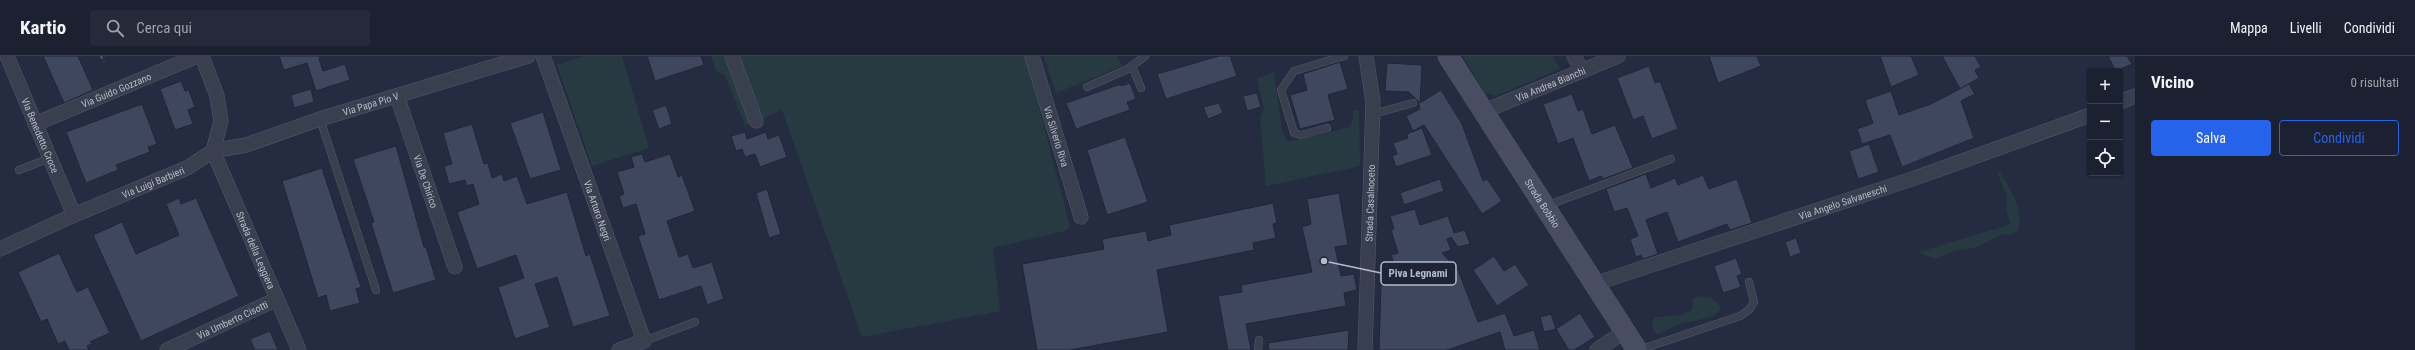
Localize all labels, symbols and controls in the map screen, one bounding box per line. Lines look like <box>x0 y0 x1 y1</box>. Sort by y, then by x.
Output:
search box <box>90 10 370 46</box>
text: Kartio <box>20 16 66 39</box>
icon: search <box>104 17 126 39</box>
text: Cerca qui <box>136 19 192 37</box>
text: Mappa <box>2230 20 2268 36</box>
text: Livelli <box>2290 20 2322 36</box>
text: Condividi <box>2344 20 2395 36</box>
street label: Via Andrea Bianchi <box>1514 65 1587 103</box>
map controls <box>2087 68 2123 176</box>
button: + <box>2087 68 2123 104</box>
street label: Via Guido Gozzano <box>80 70 153 109</box>
text: Vicino <box>2151 72 2194 92</box>
text: 0 risultati <box>2351 75 2399 90</box>
street label: Via Papa Pio V <box>341 90 401 117</box>
street label: Via Benedetto Croce <box>20 96 61 175</box>
button: − <box>2087 104 2123 140</box>
street label: Via Silverio Riva <box>1042 105 1071 168</box>
button: Salva <box>2151 120 2271 156</box>
button: Condividi <box>2279 120 2399 156</box>
button: locate <box>2087 140 2123 176</box>
street label: Via De Chirico <box>412 153 440 209</box>
street label: Via Luigi Barbieri <box>120 164 186 200</box>
street label: Strada Casalnoceto <box>1363 164 1376 242</box>
street label: Strada Bobbio <box>1523 177 1562 230</box>
street label: Via Arturo Negri <box>582 179 614 242</box>
street label: Via Angelo Salvaneschi <box>1797 182 1888 221</box>
street label: Strada della Leggiera <box>234 210 277 291</box>
callout: Piva Legnami <box>1381 262 1456 285</box>
text: Piva Legnami <box>1388 267 1448 280</box>
street label: Via Umberto Cisotti <box>195 299 270 341</box>

